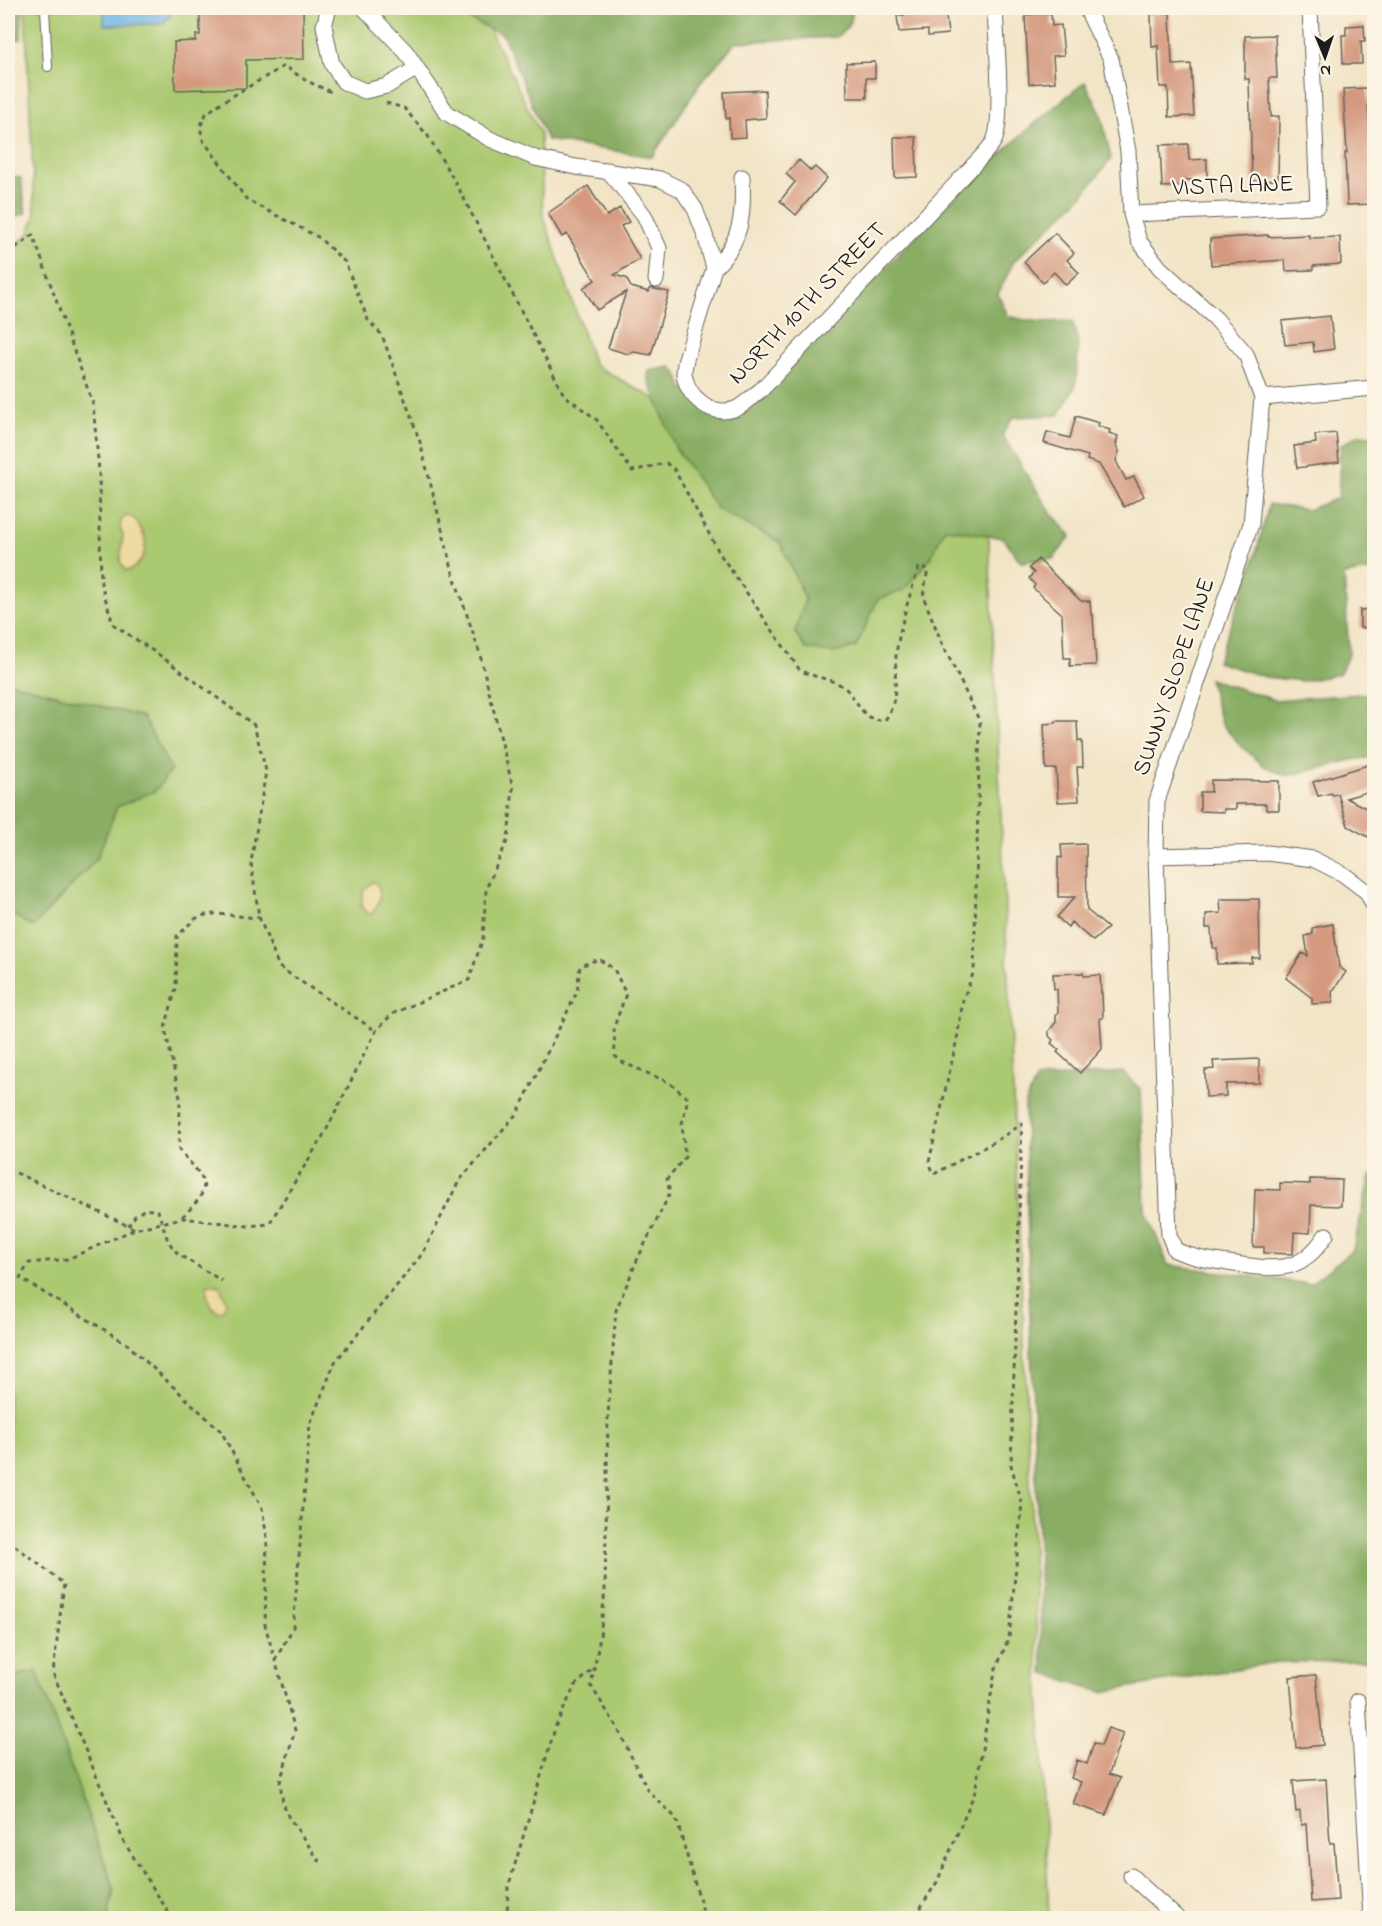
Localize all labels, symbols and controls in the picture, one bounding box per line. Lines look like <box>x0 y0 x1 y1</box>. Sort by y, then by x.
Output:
north arrow <box>1295 27 1355 87</box>
text: N <box>1319 58 1331 82</box>
street label: VISTA LANE <box>1171 167 1294 207</box>
street label: NORTH 10TH STREET <box>721 215 895 393</box>
street label: SUNNY SLOPE LANE <box>1125 573 1225 781</box>

